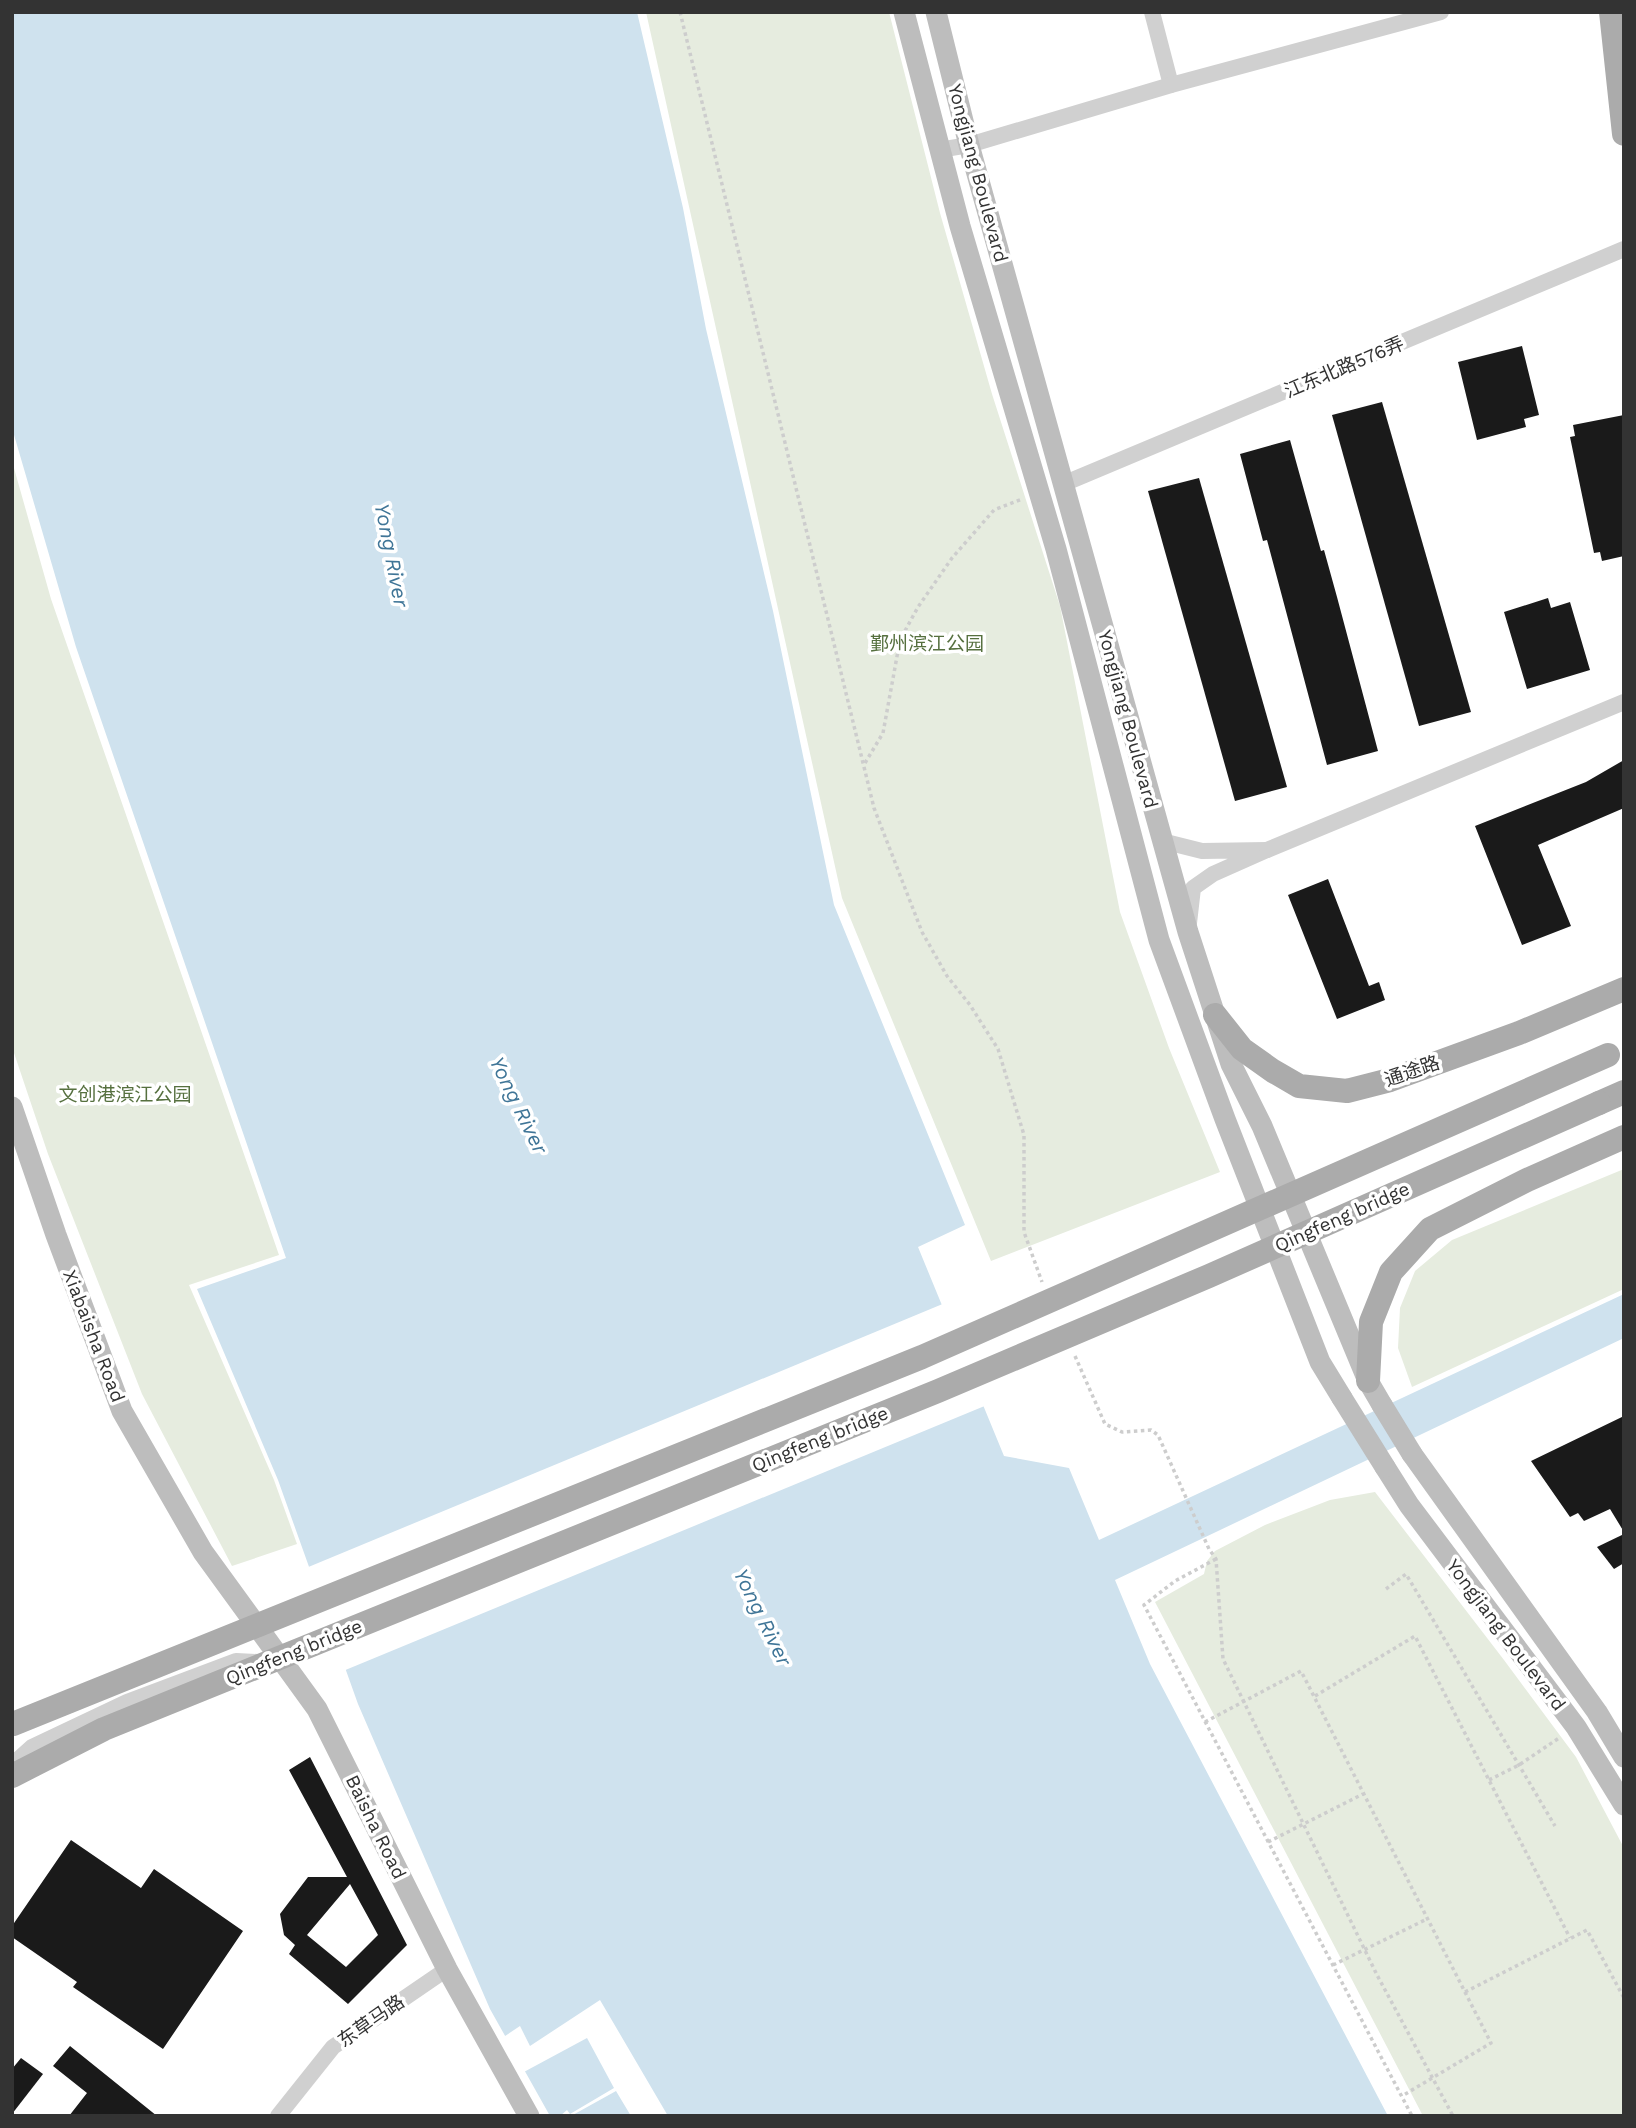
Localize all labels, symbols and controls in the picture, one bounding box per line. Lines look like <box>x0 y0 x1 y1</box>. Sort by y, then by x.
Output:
street label: Yongjiang Boulevard <box>943 81 1013 265</box>
street label: 江东北路576弄 <box>1281 331 1407 403</box>
water label: Yong River <box>370 501 414 610</box>
street label: Yongjiang Boulevard <box>1093 627 1163 811</box>
park label: 鄞州滨江公园 <box>870 632 984 655</box>
street label: 通途路 <box>1381 1051 1443 1091</box>
water label: Yong River <box>485 1052 554 1159</box>
park label: 文创港滨江公园 <box>58 1083 192 1106</box>
street label: Qingfeng bridge <box>1271 1177 1413 1257</box>
street label: Xiabaisha Road <box>58 1267 130 1405</box>
street label: Qingfeng bridge <box>748 1401 892 1477</box>
street label: Yongjiang Boulevard <box>1442 1555 1570 1715</box>
water label: Yong River <box>729 1564 798 1671</box>
street label: Qingfeng bridge <box>222 1614 366 1690</box>
street label: Baisha Road <box>341 1771 411 1883</box>
street label: 东草马路 <box>333 1990 409 2052</box>

